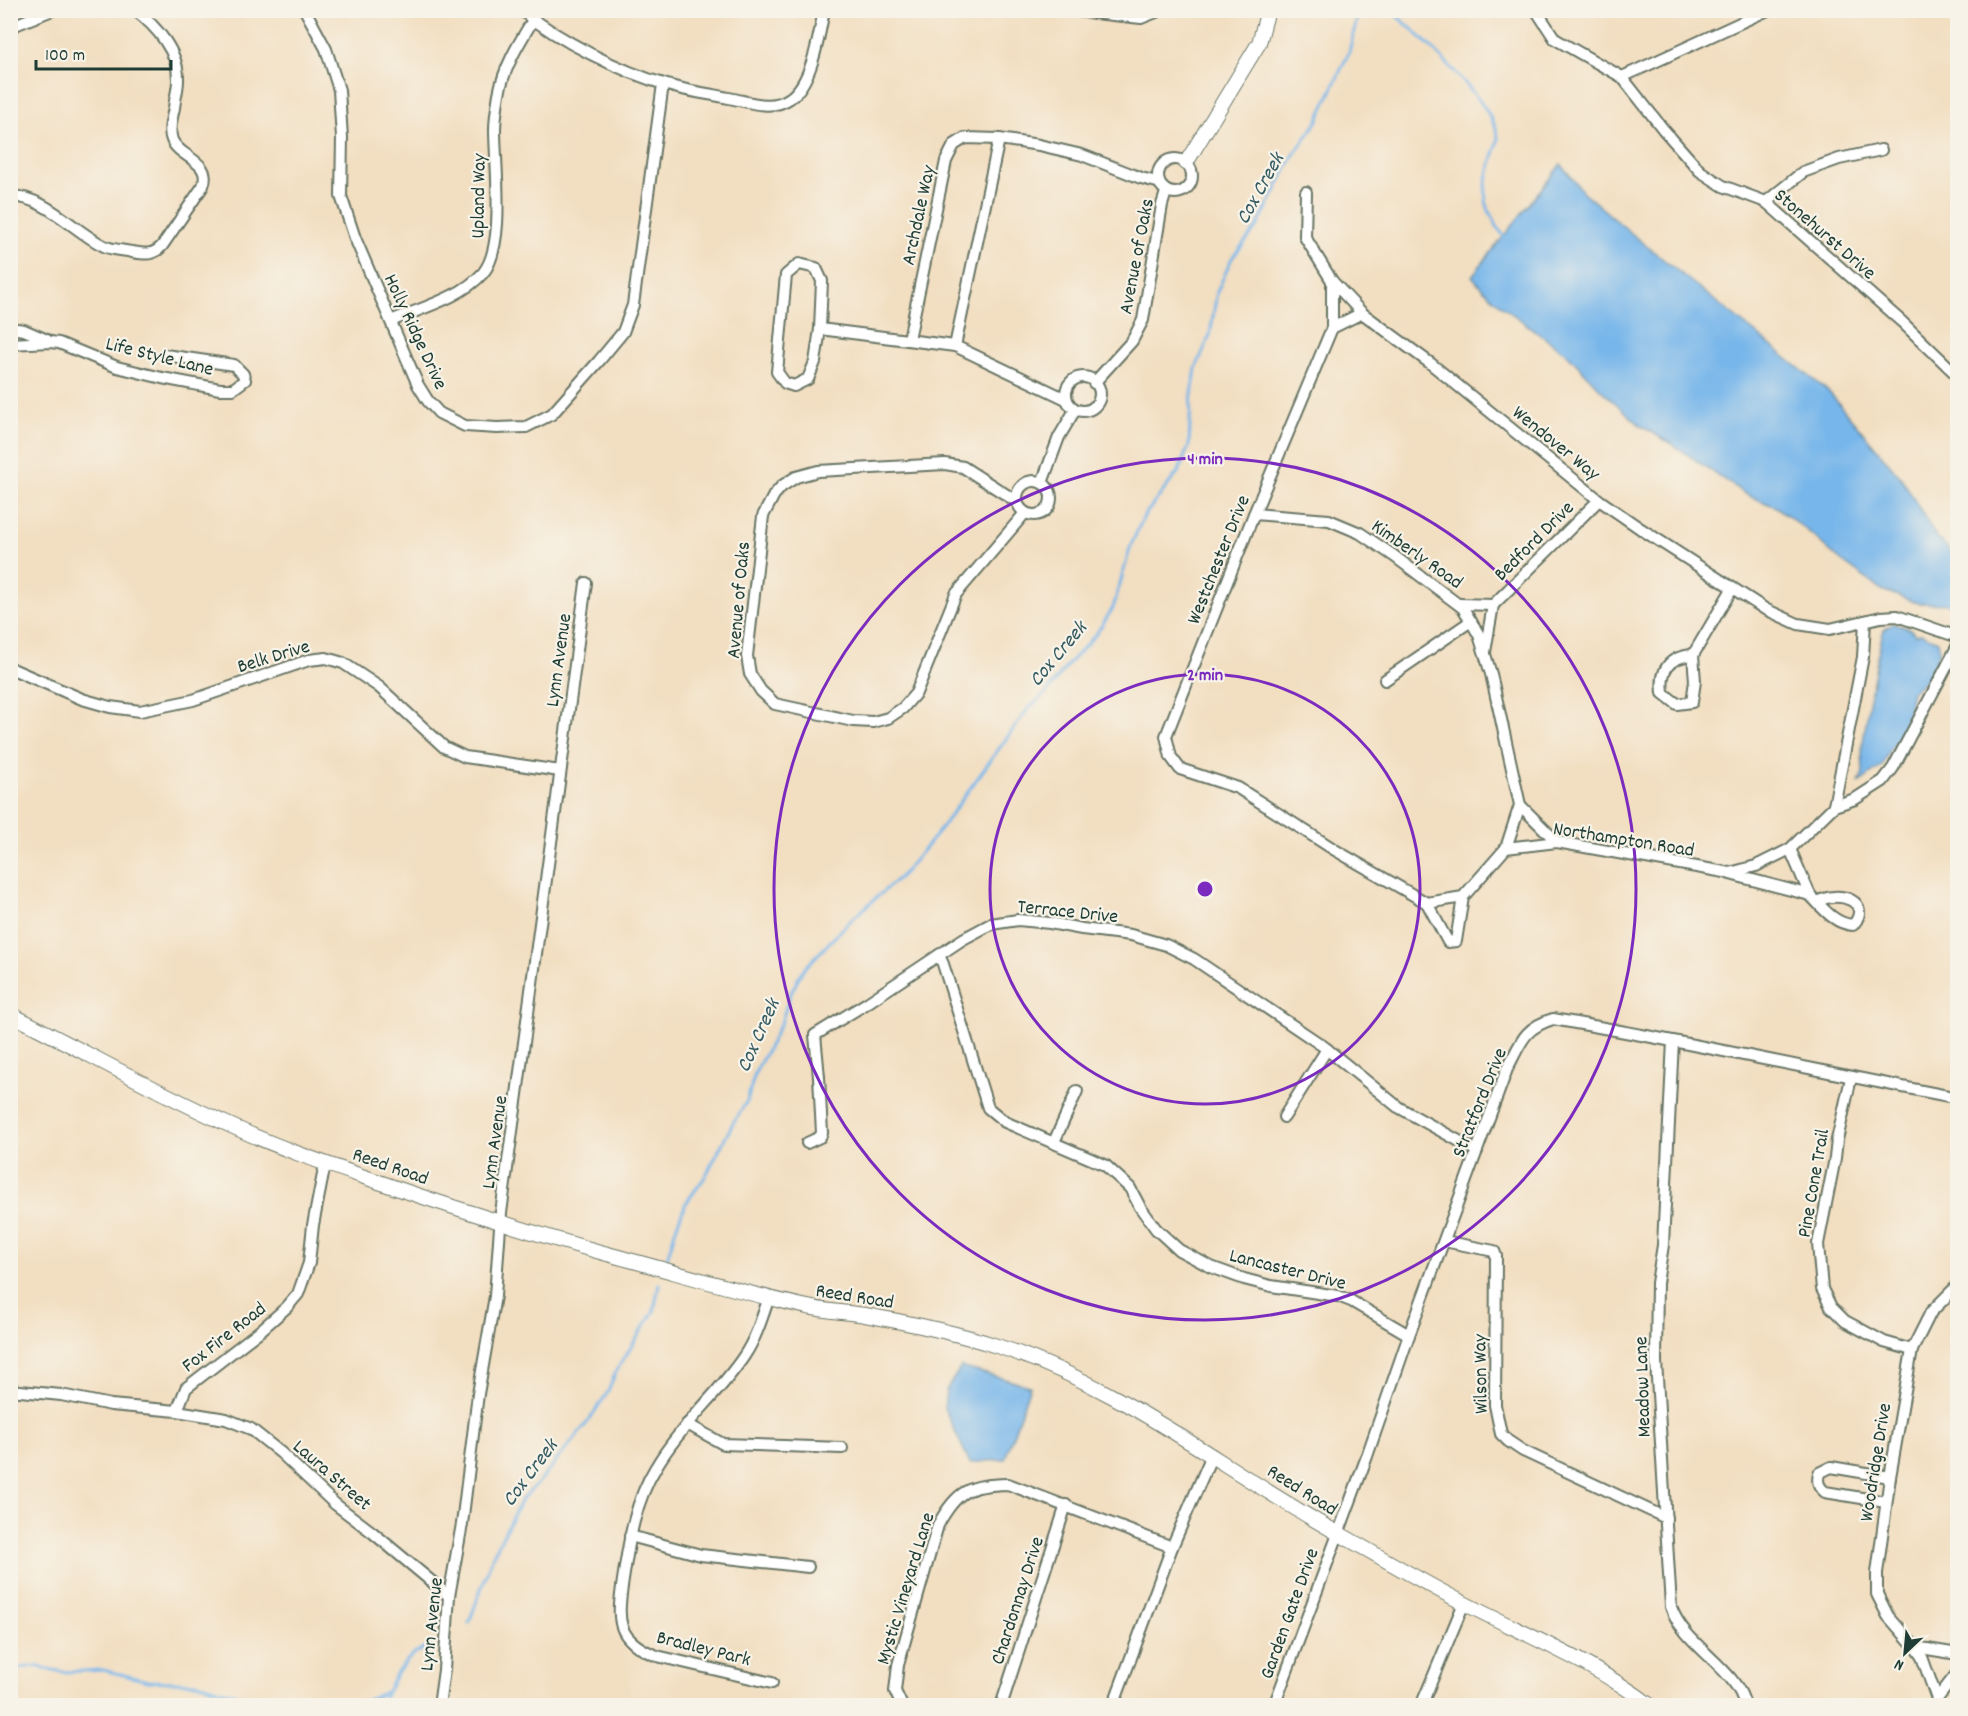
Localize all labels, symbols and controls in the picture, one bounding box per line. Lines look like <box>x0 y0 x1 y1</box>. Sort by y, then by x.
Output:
scale bar <box>36 33 171 71</box>
text: 100 m <box>45 44 85 69</box>
water label: Cox Creek <box>1230 146 1295 231</box>
street label: Upland Way <box>465 152 495 239</box>
street label: Archdale Way <box>896 162 944 268</box>
street label: Stonehurst Drive <box>1767 183 1881 288</box>
street label: Avenue of Oaks <box>1113 196 1163 317</box>
street label: Holly Ridge Drive <box>375 270 453 395</box>
street label: Life Style Lane <box>102 331 216 385</box>
street label: Wendover Way <box>1505 400 1606 489</box>
text: 4 min <box>1187 448 1223 473</box>
street label: Westchester Drive <box>1181 491 1259 629</box>
street label: Bedford Drive <box>1489 495 1582 589</box>
street label: Kimberly Road <box>1365 513 1468 597</box>
street label: Avenue of Oaks <box>721 541 759 660</box>
street label: Lynn Avenue <box>540 612 580 709</box>
water label: Cox Creek <box>1023 614 1097 694</box>
street label: Belk Drive <box>234 634 314 682</box>
text: 2 min <box>1187 664 1223 689</box>
street label: Northampton Road <box>1551 816 1696 866</box>
centre of rings <box>1195 879 1215 899</box>
street label: Terrace Drive <box>1016 894 1120 932</box>
water label: Cox Creek <box>730 993 790 1078</box>
street label: Stratford Drive <box>1446 1044 1516 1162</box>
street label: Lynn Avenue <box>476 1094 516 1191</box>
street label: Pine Cone Trail <box>1792 1127 1838 1240</box>
street label: Reed Road <box>348 1142 432 1194</box>
street label: Lancaster Drive <box>1226 1243 1349 1299</box>
street label: Reed Road <box>813 1278 896 1318</box>
street label: Fox Fire Road <box>177 1296 273 1380</box>
street label: Wilson Way <box>1467 1333 1497 1414</box>
street label: Meadow Lane <box>1628 1336 1660 1438</box>
street label: Woodridge Drive <box>1854 1401 1900 1524</box>
water label: Cox Creek <box>496 1432 568 1514</box>
street label: Laura Street <box>286 1434 377 1518</box>
street label: Reed Road <box>1261 1459 1342 1524</box>
street label: Mystic Vineyard Lane <box>870 1509 943 1668</box>
street label: Chardonnay Drive <box>985 1533 1053 1669</box>
street label: Garden Gate Drive <box>1254 1544 1328 1684</box>
street label: Lynn Avenue <box>414 1576 452 1673</box>
north arrow <box>1875 1623 1935 1683</box>
street label: Bradley Park <box>653 1625 753 1675</box>
text: N <box>1891 1652 1908 1676</box>

